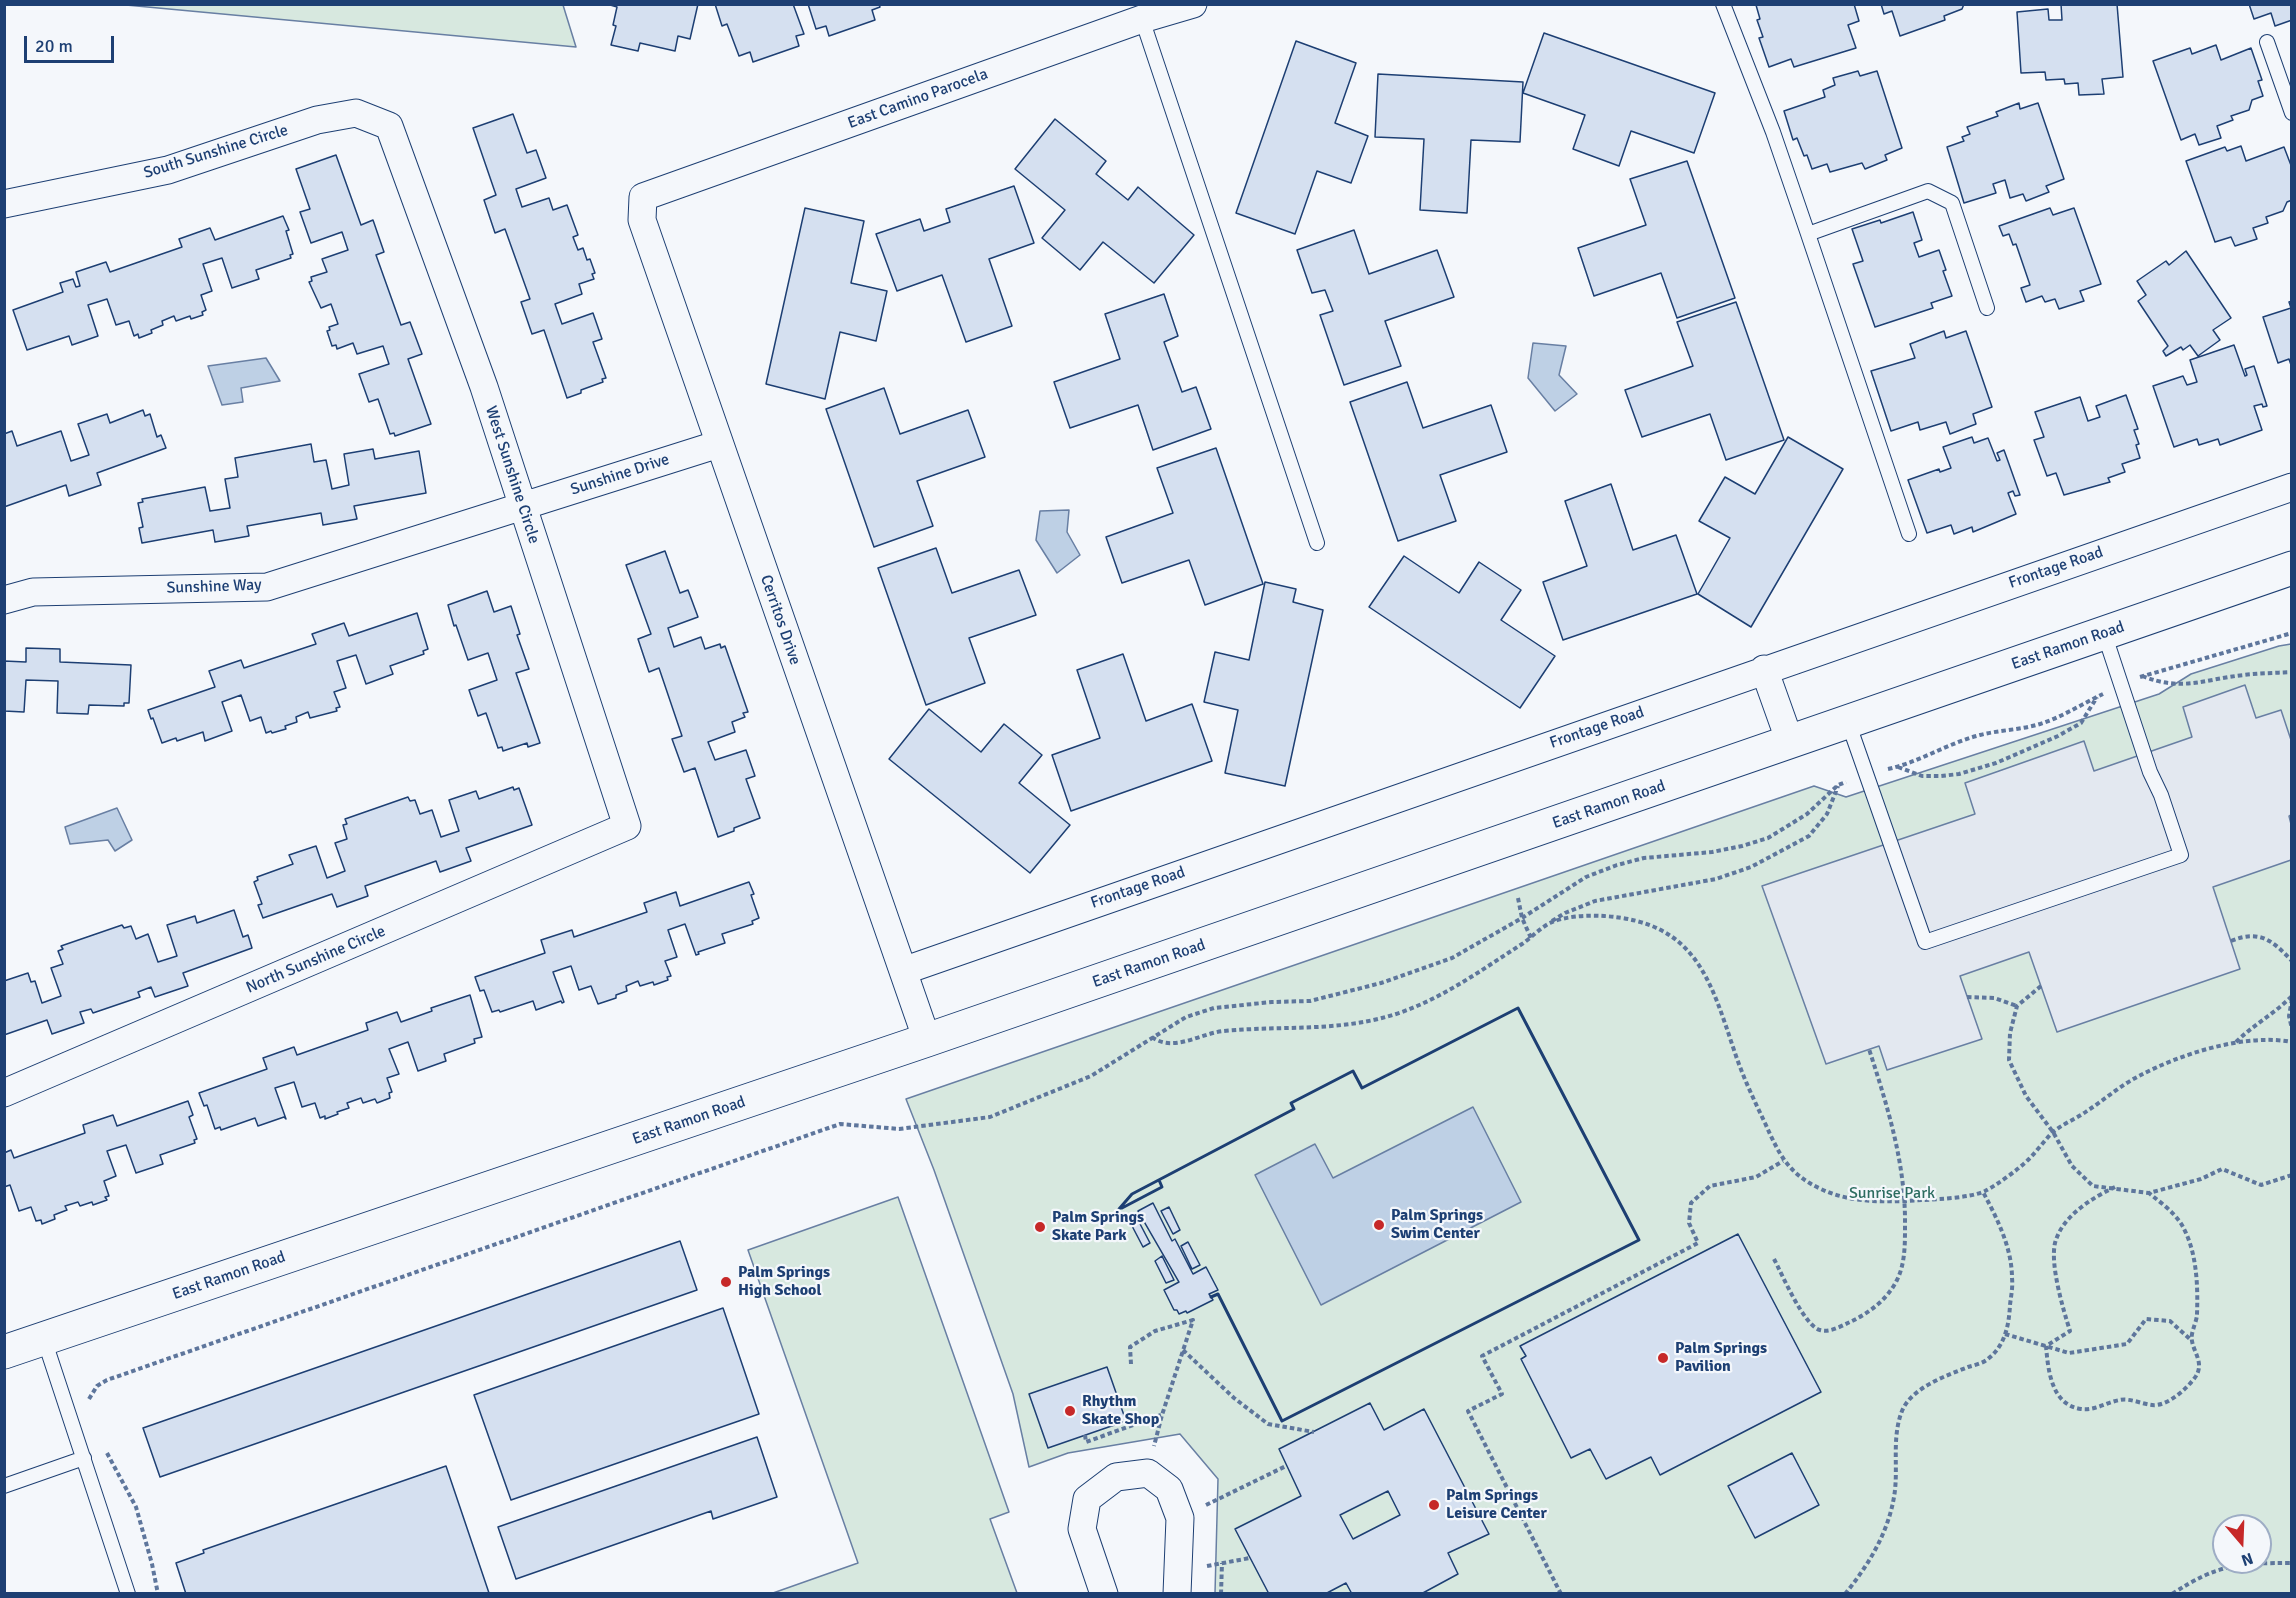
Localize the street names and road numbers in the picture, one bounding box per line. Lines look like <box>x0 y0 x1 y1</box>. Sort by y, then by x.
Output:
street label: East Camino Parocela <box>845 65 991 133</box>
street label: South Sunshine Circle <box>141 121 291 183</box>
street label: West Sunshine Circle <box>481 404 543 546</box>
street label: Sunshine Drive <box>568 450 672 500</box>
street label: Frontage Road <box>2006 543 2106 593</box>
street label: Cerritos Drive <box>756 572 804 668</box>
street label: Sunshine Way <box>166 576 262 598</box>
street label: East Ramon Road <box>2009 618 2127 674</box>
street label: Frontage Road <box>1547 703 1647 753</box>
street label: East Ramon Road <box>1550 777 1668 833</box>
street label: Frontage Road <box>1088 863 1188 913</box>
street label: North Sunshine Circle <box>243 922 389 998</box>
street label: East Ramon Road <box>1090 936 1208 992</box>
street label: East Ramon Road <box>630 1093 748 1149</box>
street label: East Ramon Road <box>170 1248 288 1304</box>

